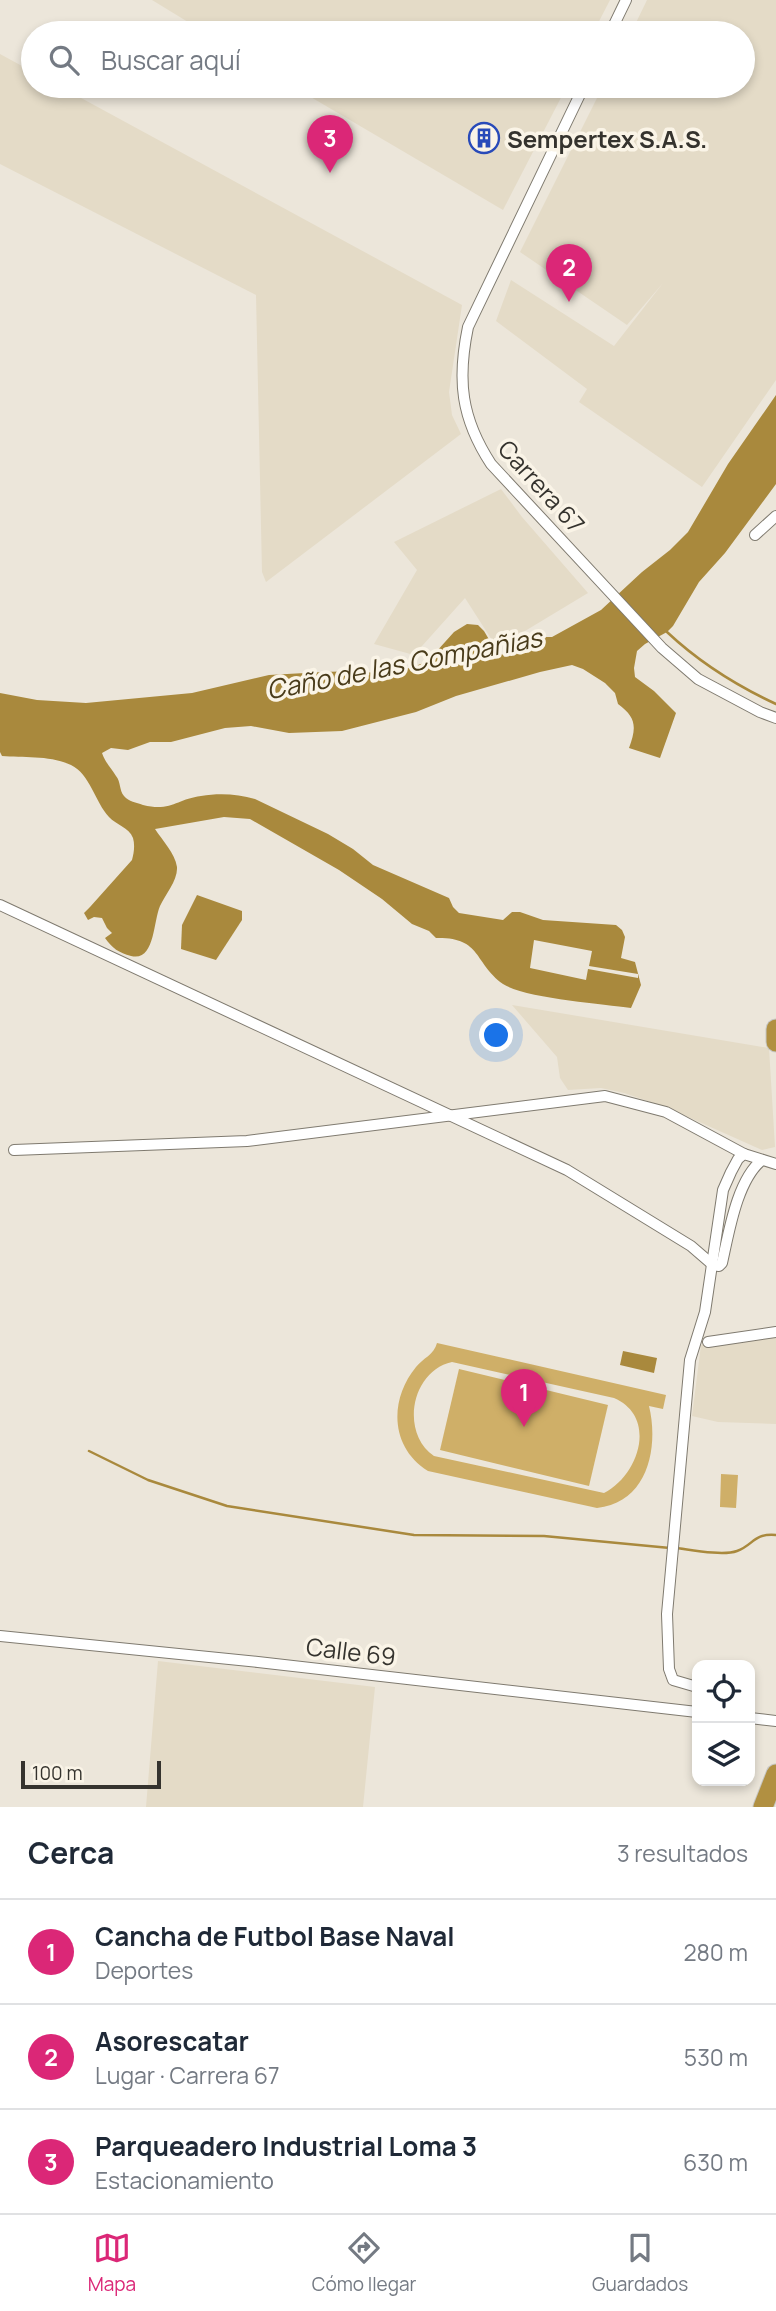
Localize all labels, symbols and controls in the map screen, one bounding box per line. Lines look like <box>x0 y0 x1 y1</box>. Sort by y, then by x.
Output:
search box <box>21 21 755 98</box>
icon: search <box>45 41 83 79</box>
text: Buscar aquí <box>101 42 241 78</box>
pin: 3 <box>307 115 353 173</box>
building icon: Sempertex S.A.S. <box>467 121 501 155</box>
place label: Sempertex S.A.S. <box>507 122 707 155</box>
pin: 2 <box>546 244 592 302</box>
street label: Carrera 67 <box>491 432 593 540</box>
water label: Caño de las Compañias <box>263 618 547 707</box>
your location <box>479 1018 513 1052</box>
pin: 1 <box>501 1369 547 1427</box>
street label: Calle 69 <box>304 1629 398 1673</box>
map controls <box>692 1660 755 1786</box>
button: locate <box>692 1660 755 1723</box>
button: layers <box>692 1723 755 1786</box>
scale bar <box>21 1758 161 1790</box>
text: 100 m <box>32 1760 83 1786</box>
text: Cerca <box>28 1832 114 1873</box>
text: 3 resultados <box>617 1837 748 1869</box>
text: Cancha de Futbol Base Naval <box>95 1918 455 1954</box>
text: 1 <box>46 1936 56 1968</box>
text: 280 m <box>683 1936 748 1968</box>
text: Deportes <box>95 1954 193 1986</box>
text: Asorescatar <box>95 2023 249 2059</box>
text: 2 <box>44 2041 58 2073</box>
text: 530 m <box>684 2041 748 2073</box>
text: Lugar · Carrera 67 <box>95 2059 280 2091</box>
text: Parqueadero Industrial Loma 3 <box>95 2128 477 2164</box>
text: 3 <box>44 2146 58 2178</box>
text: 630 m <box>683 2146 748 2178</box>
text: Estacionamiento <box>95 2164 274 2196</box>
tab: Mapa <box>88 2229 136 2297</box>
tab: Cómo llegar <box>312 2229 416 2297</box>
tab: Guardados <box>592 2229 688 2297</box>

